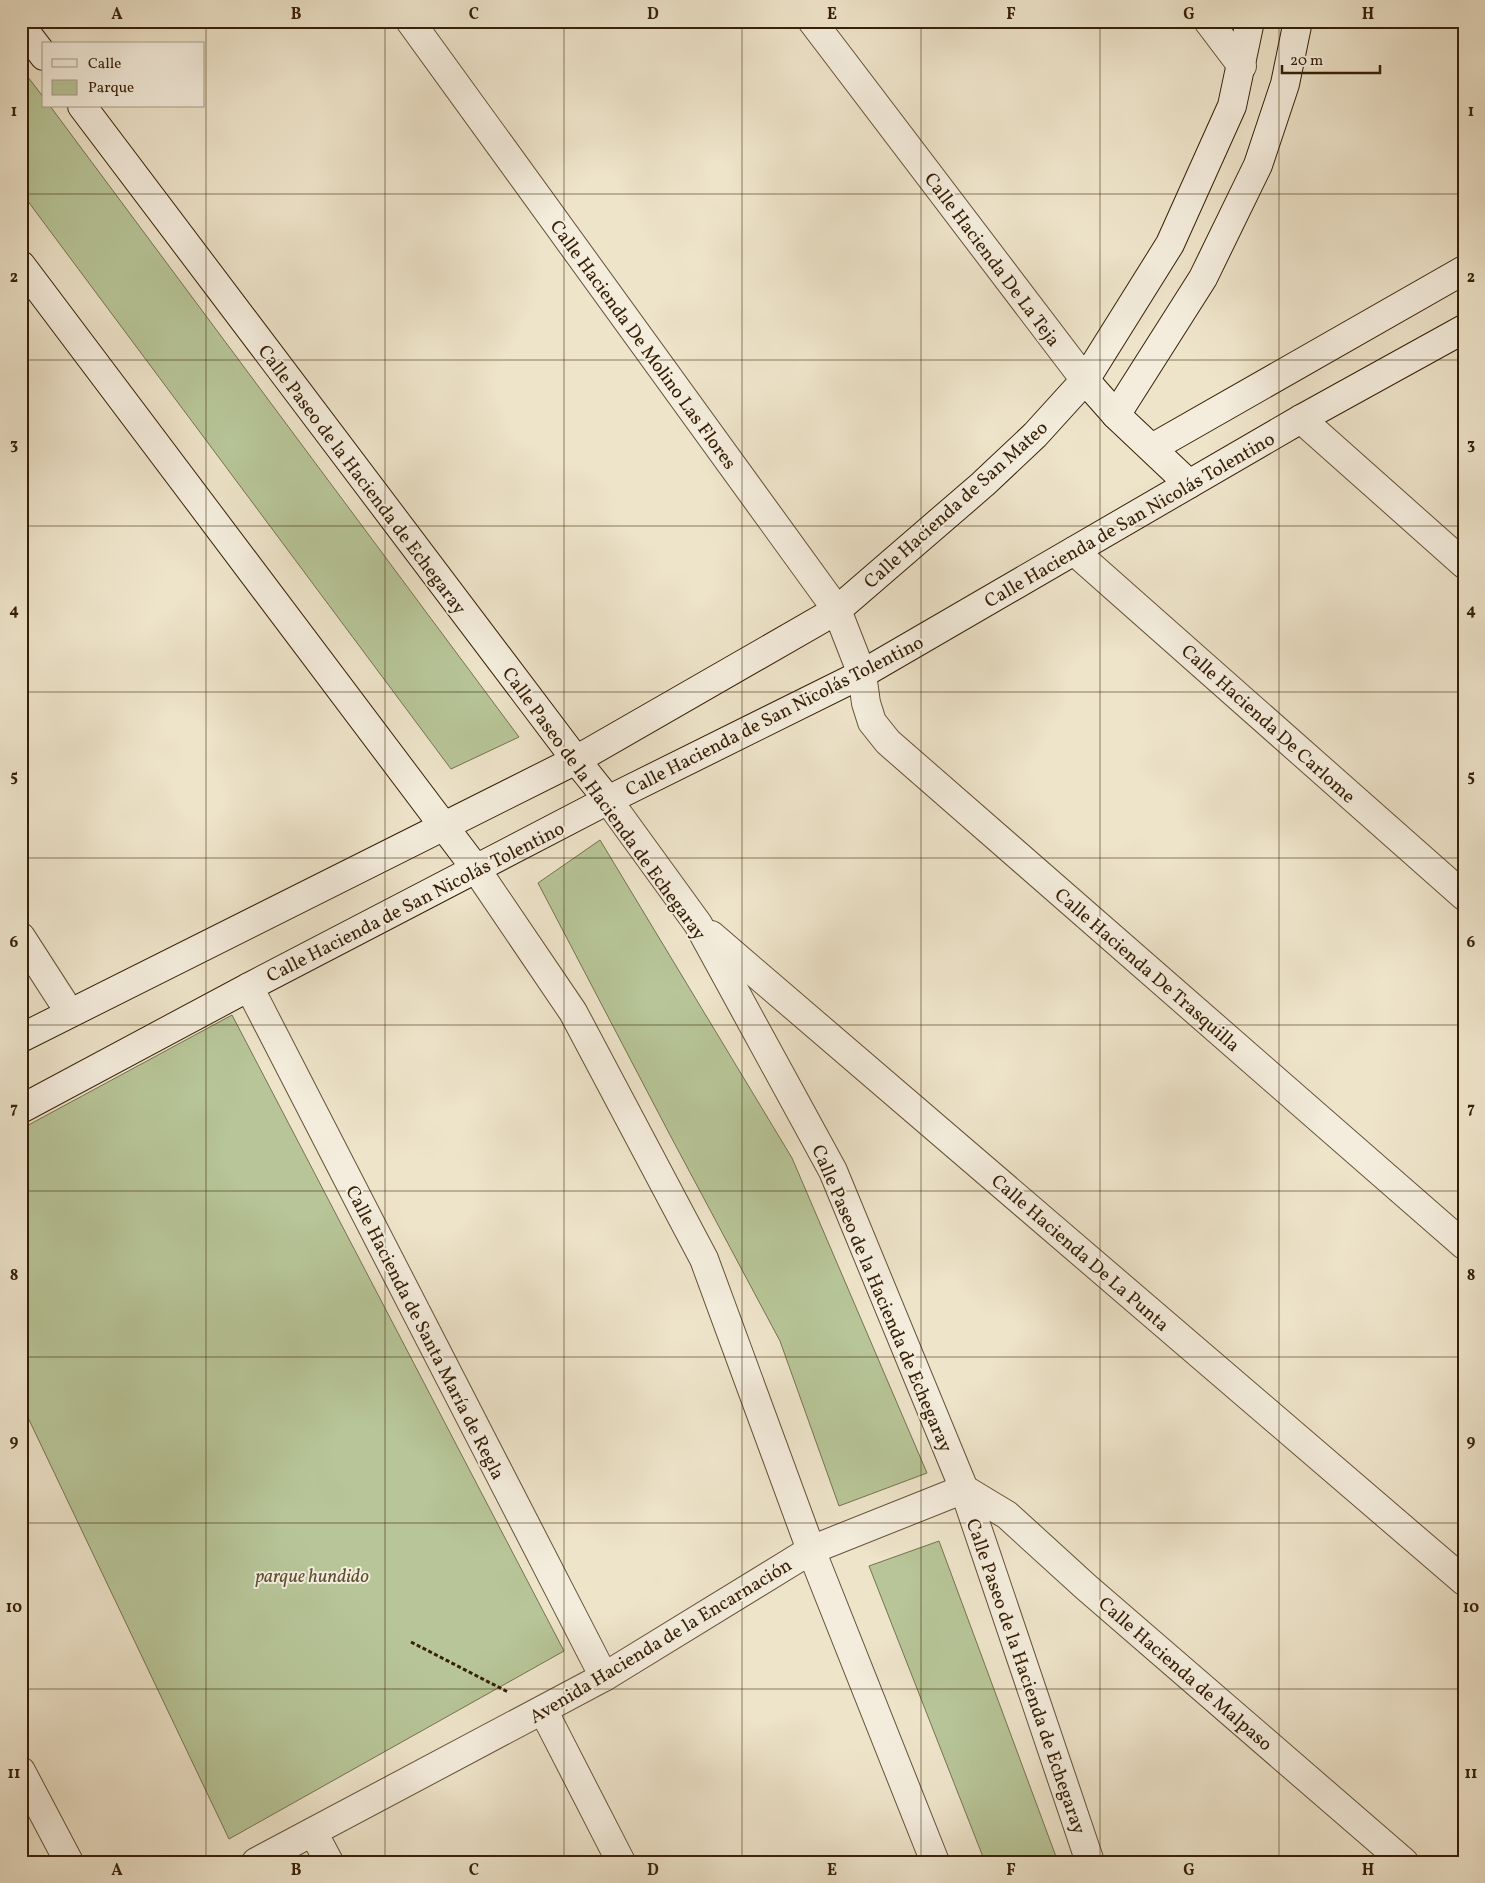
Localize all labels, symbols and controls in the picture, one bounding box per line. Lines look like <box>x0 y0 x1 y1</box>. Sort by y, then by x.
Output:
text: A <box>111 4 123 26</box>
text: B <box>291 4 302 26</box>
text: C <box>469 4 479 26</box>
text: D <box>647 4 659 26</box>
text: E <box>827 4 837 26</box>
text: F <box>1006 4 1016 26</box>
text: G <box>1183 4 1195 26</box>
text: H <box>1362 4 1374 26</box>
legend <box>42 42 205 108</box>
scale bar <box>1282 42 1380 74</box>
text: 20 m <box>1290 51 1323 72</box>
text: Calle <box>88 54 121 75</box>
text: Parque <box>88 78 134 99</box>
text: 1 <box>11 101 17 123</box>
text: 1 <box>1468 101 1474 123</box>
street label: Calle Hacienda De La Teja <box>917 168 1066 353</box>
street label: Calle Hacienda De Molino Las Flores <box>543 215 742 475</box>
text: 2 <box>10 267 18 289</box>
text: 2 <box>1467 267 1475 289</box>
street label: Calle Paseo de la Hacienda de Echegaray <box>251 340 472 621</box>
street label: Calle Hacienda de San Mateo <box>859 416 1054 595</box>
street label: Calle Hacienda de San Nicolás Tolentino <box>980 427 1280 615</box>
text: 3 <box>10 434 18 456</box>
text: 3 <box>1467 434 1475 456</box>
text: 4 <box>9 600 19 622</box>
text: 4 <box>1466 600 1476 622</box>
street label: Calle Hacienda de San Nicolás Tolentino <box>621 630 928 804</box>
street label: Calle Hacienda De Carlome <box>1175 639 1361 810</box>
street label: Calle Paseo de la Hacienda de Echegaray <box>495 662 711 946</box>
text: 5 <box>10 766 18 788</box>
text: 5 <box>1467 766 1475 788</box>
street label: Calle Hacienda de San Nicolás Tolentino <box>262 816 569 990</box>
street label: Calle Hacienda De Trasquilla <box>1048 883 1245 1058</box>
text: 6 <box>10 932 19 954</box>
text: 6 <box>1467 932 1476 954</box>
text: 7 <box>10 1098 18 1120</box>
text: 7 <box>1467 1098 1475 1120</box>
street label: Calle Paseo de la Hacienda de Echegaray <box>804 1141 958 1457</box>
street label: Calle Hacienda De La Punta <box>985 1169 1174 1338</box>
street label: Calle Hacienda de Santa María de Regla <box>338 1181 510 1485</box>
text: 8 <box>10 1265 18 1287</box>
text: 8 <box>1467 1265 1475 1287</box>
text: 9 <box>10 1431 19 1453</box>
text: 9 <box>1467 1431 1476 1453</box>
street label: Calle Paseo de la Hacienda de Echegaray <box>959 1515 1091 1838</box>
street label: Avenida Hacienda de la Encarnación <box>525 1553 797 1731</box>
park label: parque hundido <box>255 1564 369 1590</box>
street label: Calle Hacienda de Malpaso <box>1092 1591 1277 1758</box>
text: 10 <box>6 1597 22 1619</box>
text: 10 <box>1463 1597 1479 1619</box>
text: 11 <box>8 1763 20 1785</box>
text: 11 <box>1465 1763 1477 1785</box>
text: A <box>111 1860 123 1882</box>
text: B <box>291 1860 302 1882</box>
text: C <box>469 1860 479 1882</box>
text: D <box>647 1860 659 1882</box>
text: E <box>827 1860 837 1882</box>
text: F <box>1006 1860 1016 1882</box>
text: G <box>1183 1860 1195 1882</box>
text: H <box>1362 1860 1374 1882</box>

